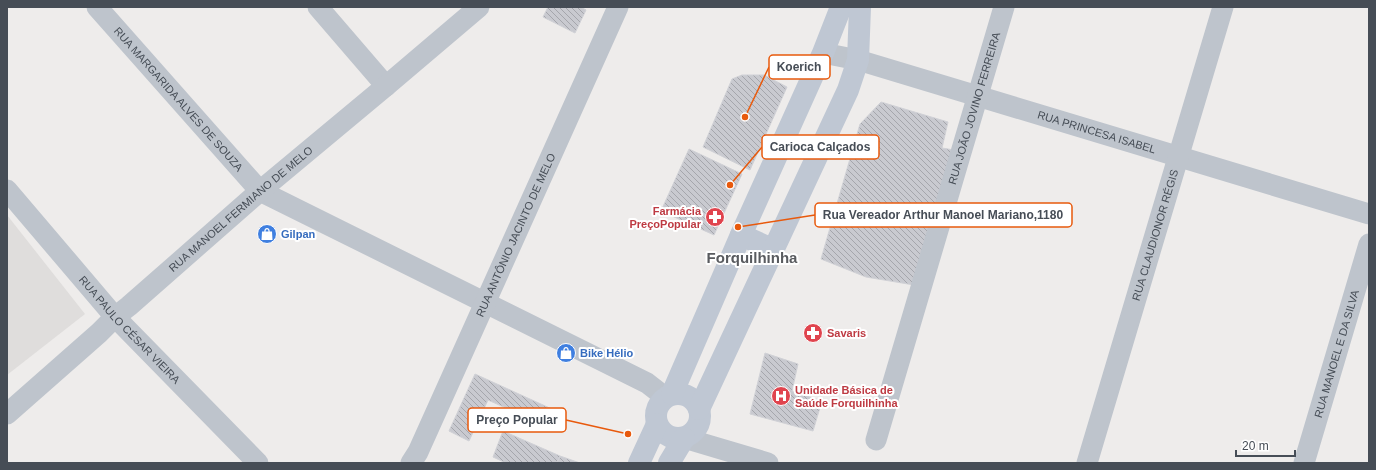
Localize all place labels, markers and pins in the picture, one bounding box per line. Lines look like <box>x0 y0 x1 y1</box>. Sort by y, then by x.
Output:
callout: Koerich <box>769 55 830 79</box>
callout: Carioca Calçados <box>762 135 879 159</box>
callout: Rua Vereador Arthur Manoel Mariano,1180 <box>815 203 1072 227</box>
place label: Farmácia PreçoPopular <box>629 205 702 230</box>
pharmacy icon: Farmácia PreçoPopular <box>704 206 726 228</box>
shop icon: Gilpan <box>256 223 278 245</box>
place label: Gilpan <box>281 228 316 240</box>
pharmacy icon: Savaris <box>802 322 824 344</box>
place label: Savaris <box>827 327 866 339</box>
shop icon: Bike Hélio <box>555 342 577 364</box>
place label: Bike Hélio <box>580 347 633 359</box>
place label: Unidade Básica de Saúde Forquilhinha <box>795 384 899 409</box>
hospital icon: Unidade Básica de Saúde Forquilhinha <box>770 385 792 407</box>
callout: Preço Popular <box>468 408 566 432</box>

